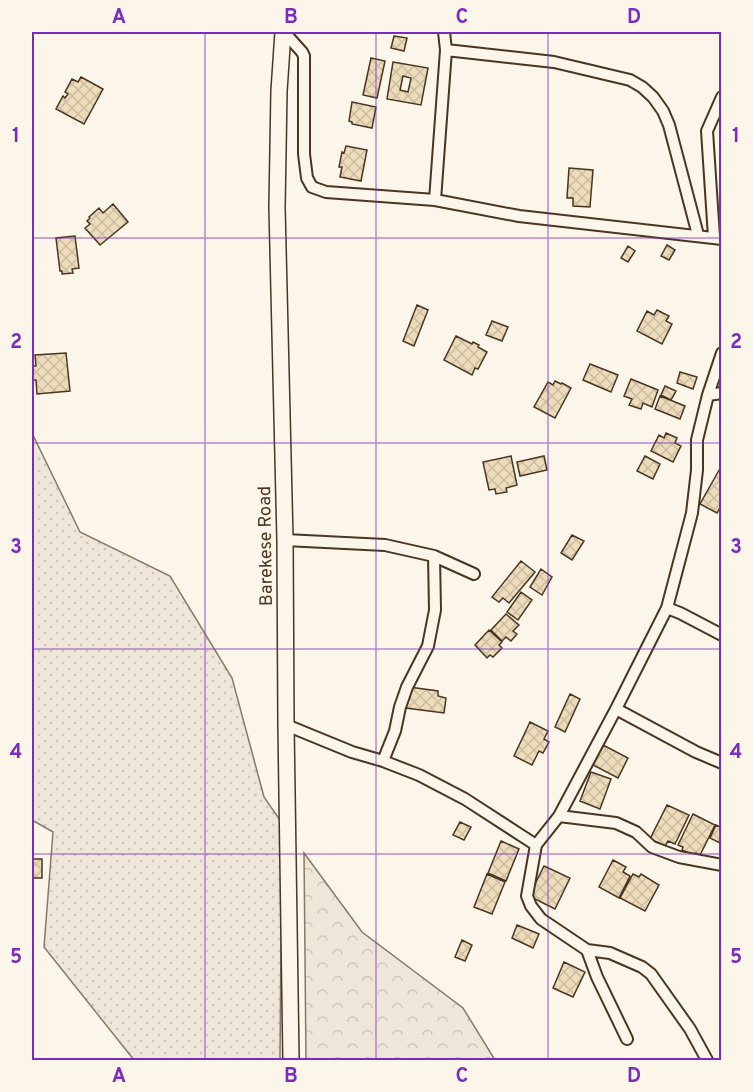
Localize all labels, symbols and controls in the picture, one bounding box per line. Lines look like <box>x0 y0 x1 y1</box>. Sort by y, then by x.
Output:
text: A <box>112 5 126 31</box>
text: B <box>284 5 298 31</box>
text: C <box>456 5 468 31</box>
text: D <box>627 5 641 31</box>
text: 1 <box>12 124 20 150</box>
text: 1 <box>732 124 740 150</box>
text: 2 <box>10 330 22 356</box>
text: 2 <box>730 330 742 356</box>
street label: Barekese Road <box>254 486 279 606</box>
text: 3 <box>10 535 22 561</box>
text: 3 <box>730 535 742 561</box>
text: 4 <box>10 740 22 766</box>
text: 4 <box>730 740 742 766</box>
text: 5 <box>10 945 22 971</box>
text: 5 <box>730 945 742 971</box>
text: A <box>112 1064 126 1090</box>
text: B <box>284 1064 298 1090</box>
text: C <box>456 1064 468 1090</box>
text: D <box>627 1064 641 1090</box>

